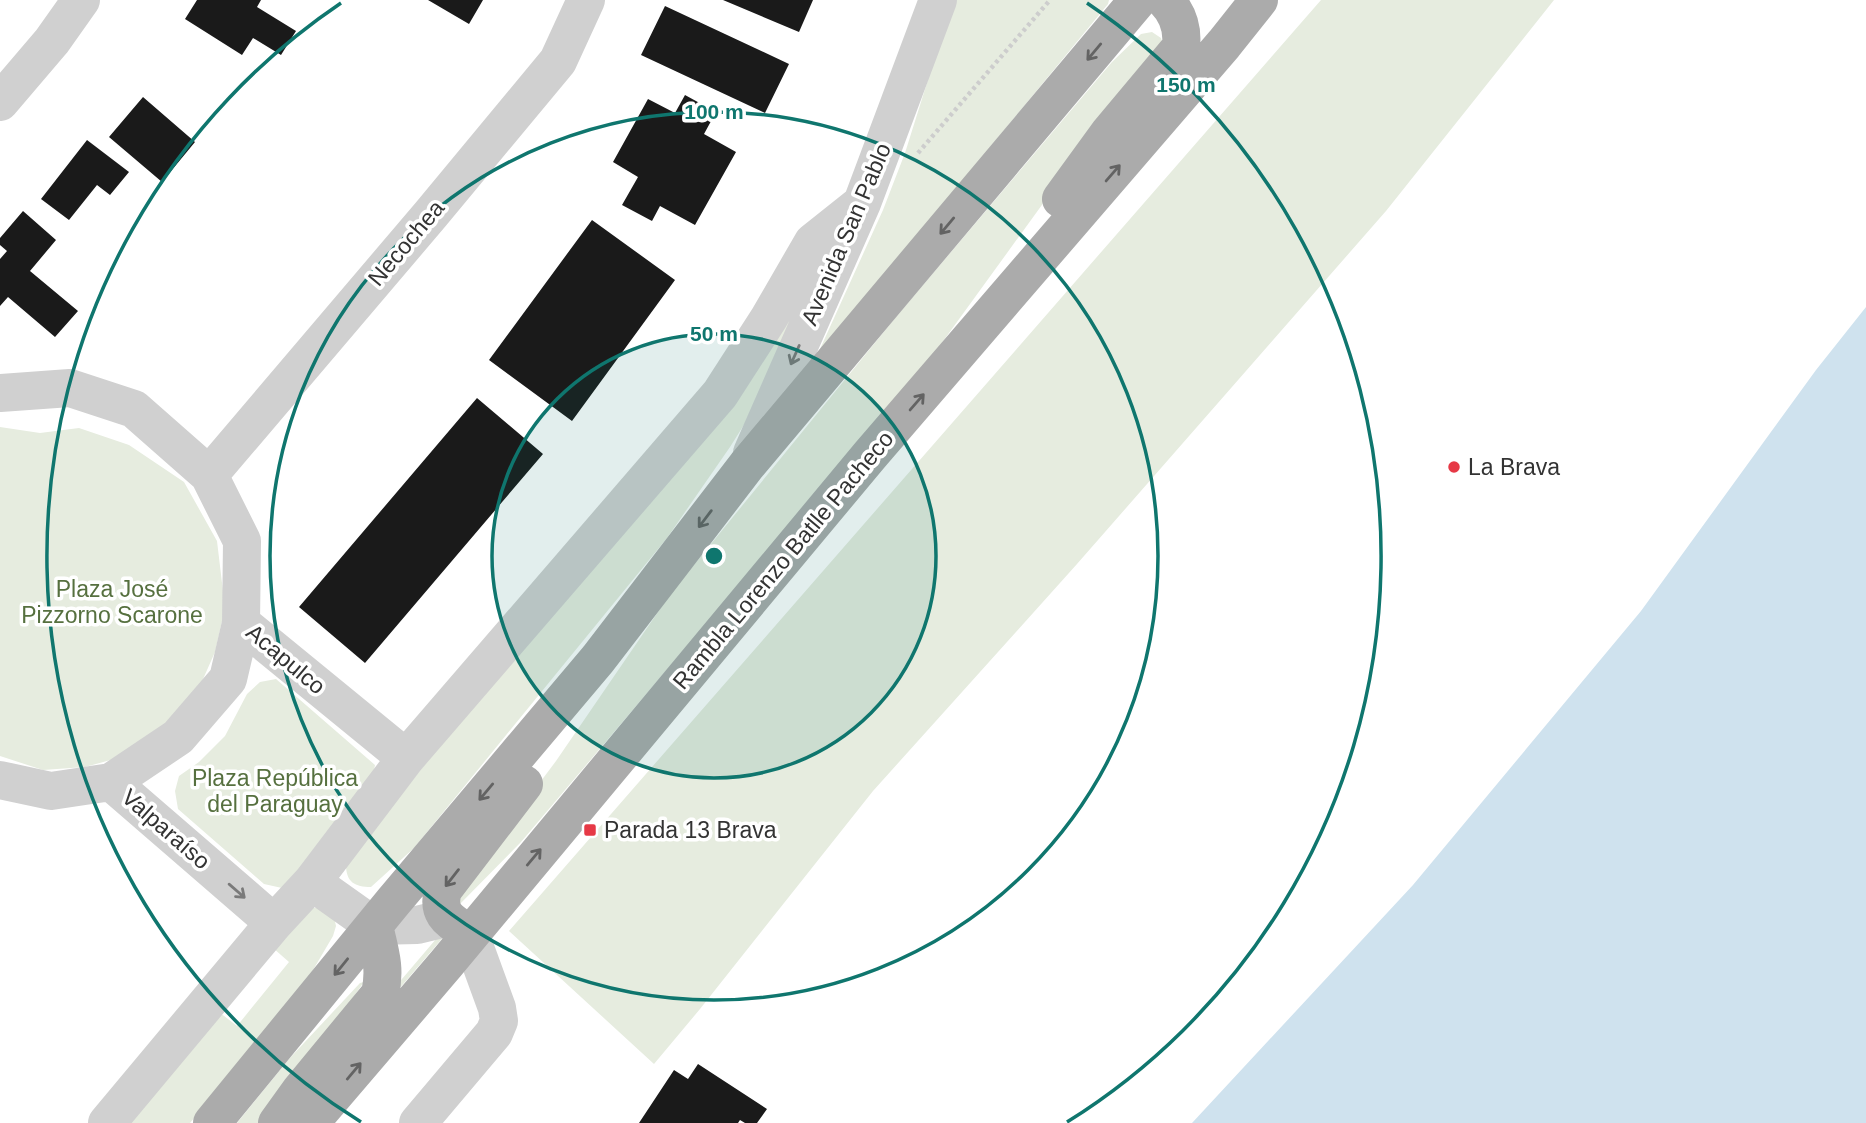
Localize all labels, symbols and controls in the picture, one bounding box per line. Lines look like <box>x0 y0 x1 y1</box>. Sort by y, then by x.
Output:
one-way arrow <box>1086 43 1102 61</box>
text: 150 m <box>1156 73 1216 96</box>
text: 100 m <box>684 100 744 123</box>
street label: Avenida San Pablo <box>796 139 896 329</box>
one-way arrow <box>1105 165 1121 183</box>
street label: Necochea <box>363 195 449 291</box>
one-way arrow <box>940 217 955 235</box>
text: 50 m <box>690 322 738 345</box>
one-way arrow <box>788 344 801 365</box>
one-way arrow <box>909 393 925 411</box>
street label: Rambla Lorenzo Batlle Pacheco <box>667 426 899 694</box>
place label: La Brava <box>1468 454 1560 480</box>
marker: La Brava <box>1446 459 1462 475</box>
one-way arrow <box>698 509 713 528</box>
centre of rings <box>702 544 726 568</box>
park label: Plaza José Pizzorno Scarone <box>21 576 203 628</box>
street label: Acapulco <box>241 619 331 699</box>
park label: Plaza República del Paraguay <box>192 765 358 817</box>
one-way arrow <box>478 782 494 800</box>
street label: Valparaíso <box>117 784 215 874</box>
place label: Parada 13 Brava <box>604 817 777 843</box>
marker: Parada 13 Brava <box>582 822 598 838</box>
one-way arrow <box>526 849 542 867</box>
one-way arrow <box>445 868 460 887</box>
one-way arrow <box>228 883 246 899</box>
one-way arrow <box>333 957 349 975</box>
one-way arrow <box>346 1062 362 1080</box>

